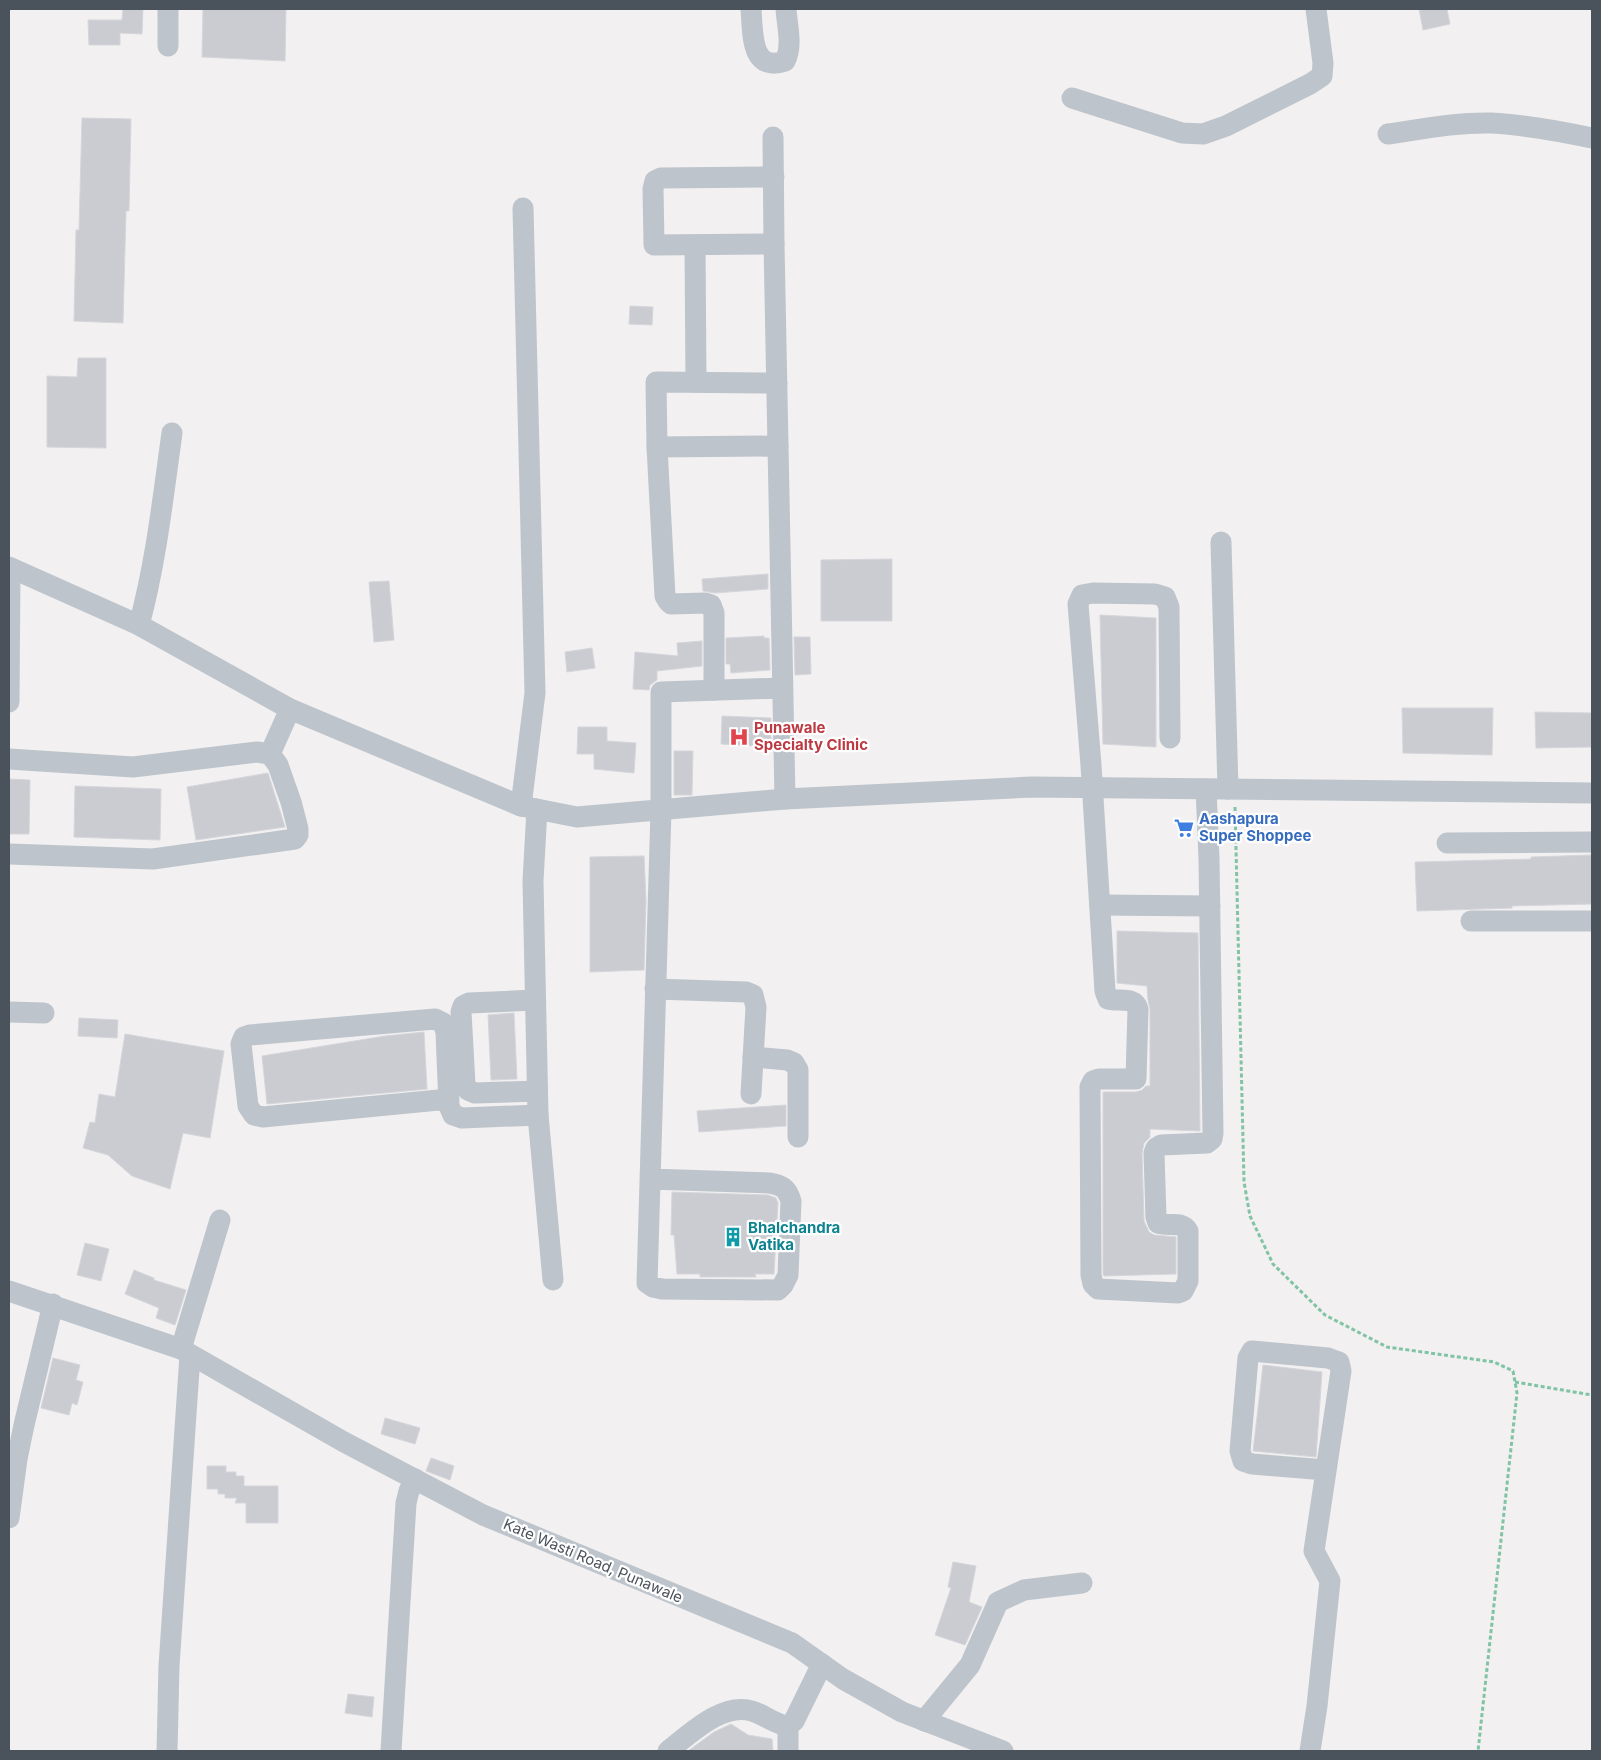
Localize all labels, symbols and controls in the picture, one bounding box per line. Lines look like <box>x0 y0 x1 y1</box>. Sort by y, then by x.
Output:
place label: Punawale Specialty Clinic <box>754 718 868 754</box>
hospital icon: Punawale Specialty Clinic <box>728 726 750 748</box>
place label: Aashapura Super Shoppee <box>1199 809 1311 845</box>
supermarket icon: Aashapura Super Shoppee <box>1173 817 1195 839</box>
place label: Bhalchandra Vatika <box>748 1218 840 1254</box>
building icon: Bhalchandra Vatika <box>722 1226 744 1248</box>
street label: Kate Wasti Road, Punawale <box>501 1514 686 1607</box>

